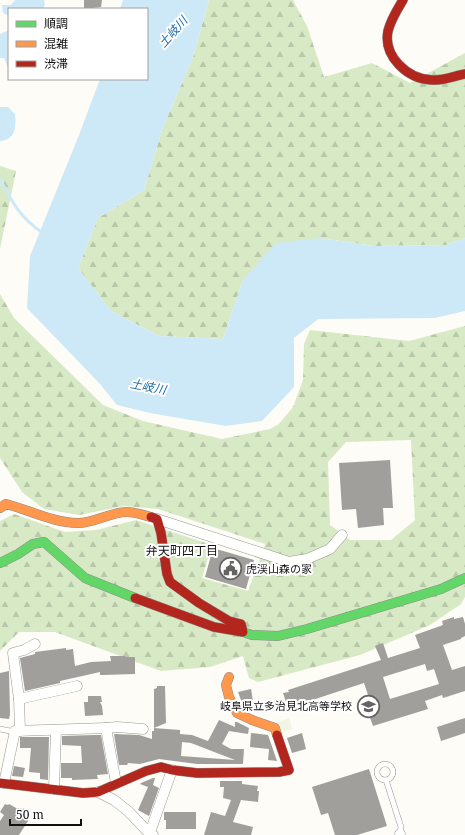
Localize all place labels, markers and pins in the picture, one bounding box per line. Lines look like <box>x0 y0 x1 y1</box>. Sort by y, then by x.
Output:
public building icon: 虎渓山森の家 <box>217 556 243 582</box>
place label: 虎渓山森の家 <box>246 561 312 576</box>
school or university icon: 岐阜県立多治見北高等学校 <box>355 693 381 719</box>
place label: 岐阜県立多治見北高等学校 <box>220 698 352 713</box>

